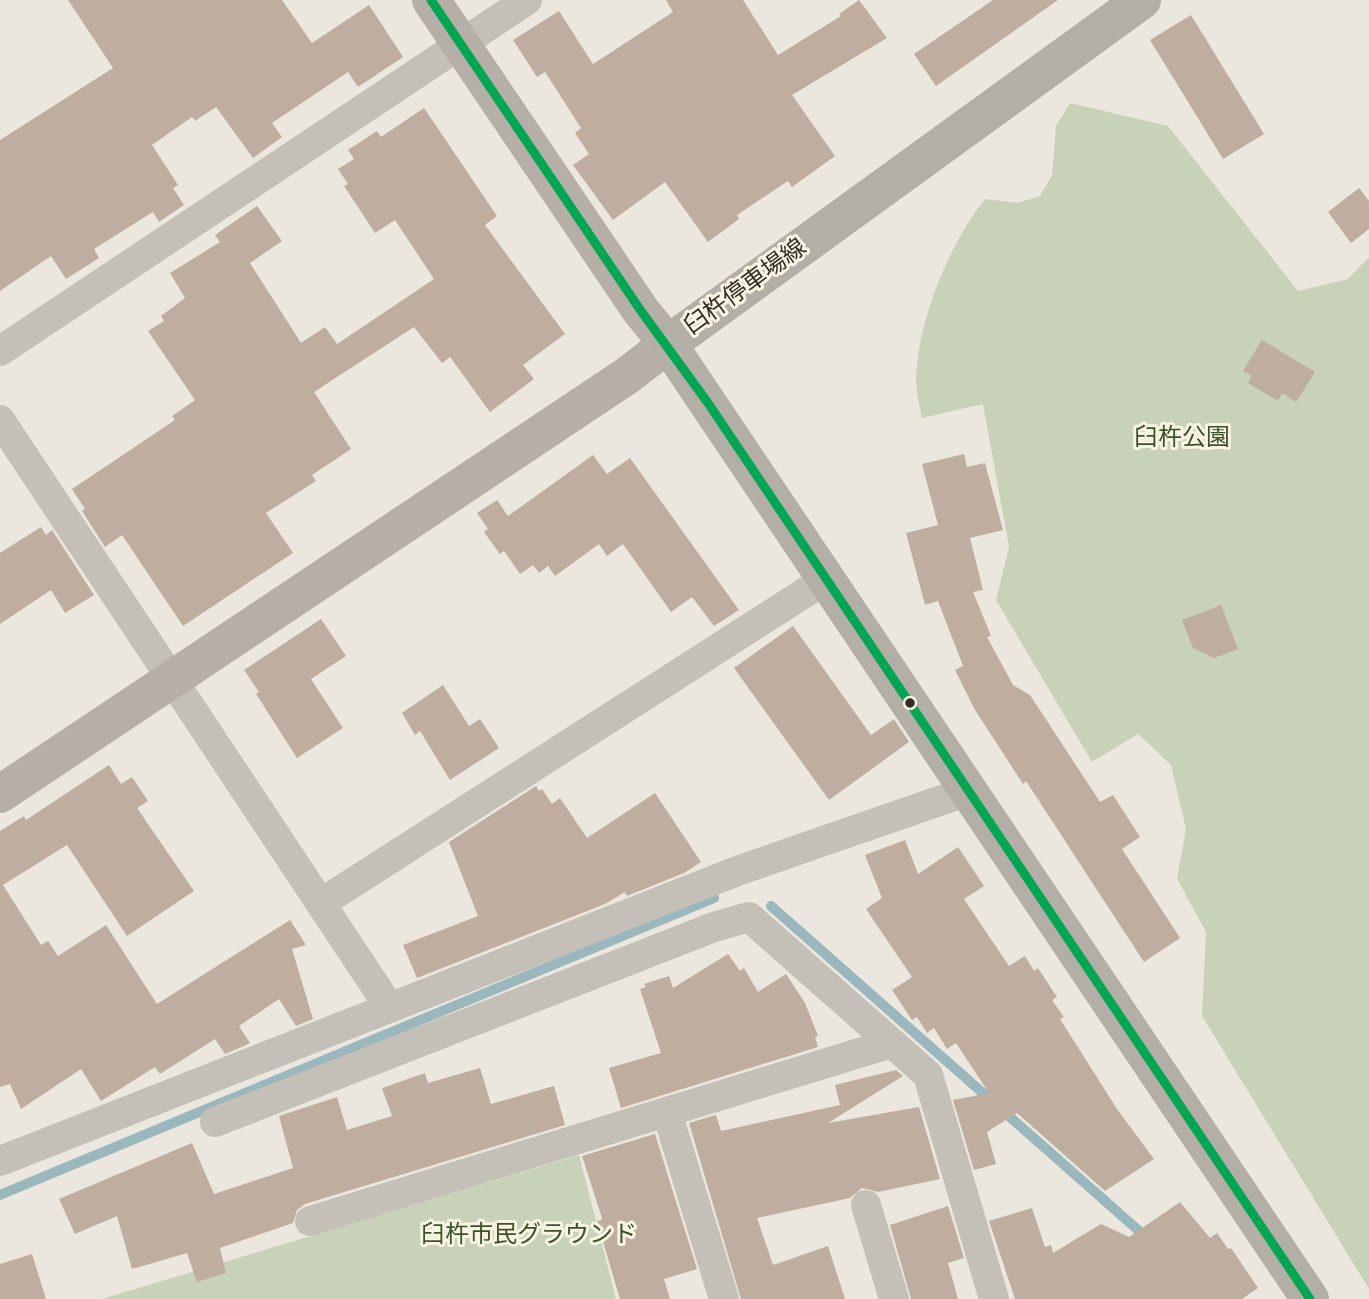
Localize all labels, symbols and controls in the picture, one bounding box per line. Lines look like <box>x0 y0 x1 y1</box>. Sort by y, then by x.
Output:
street label: 臼杵停車場線 <box>679 234 813 342</box>
park label: 臼杵公園 <box>1134 425 1230 453</box>
unlabelled marker <box>903 696 917 710</box>
park label: 臼杵市民グラウンド <box>421 1222 637 1250</box>

